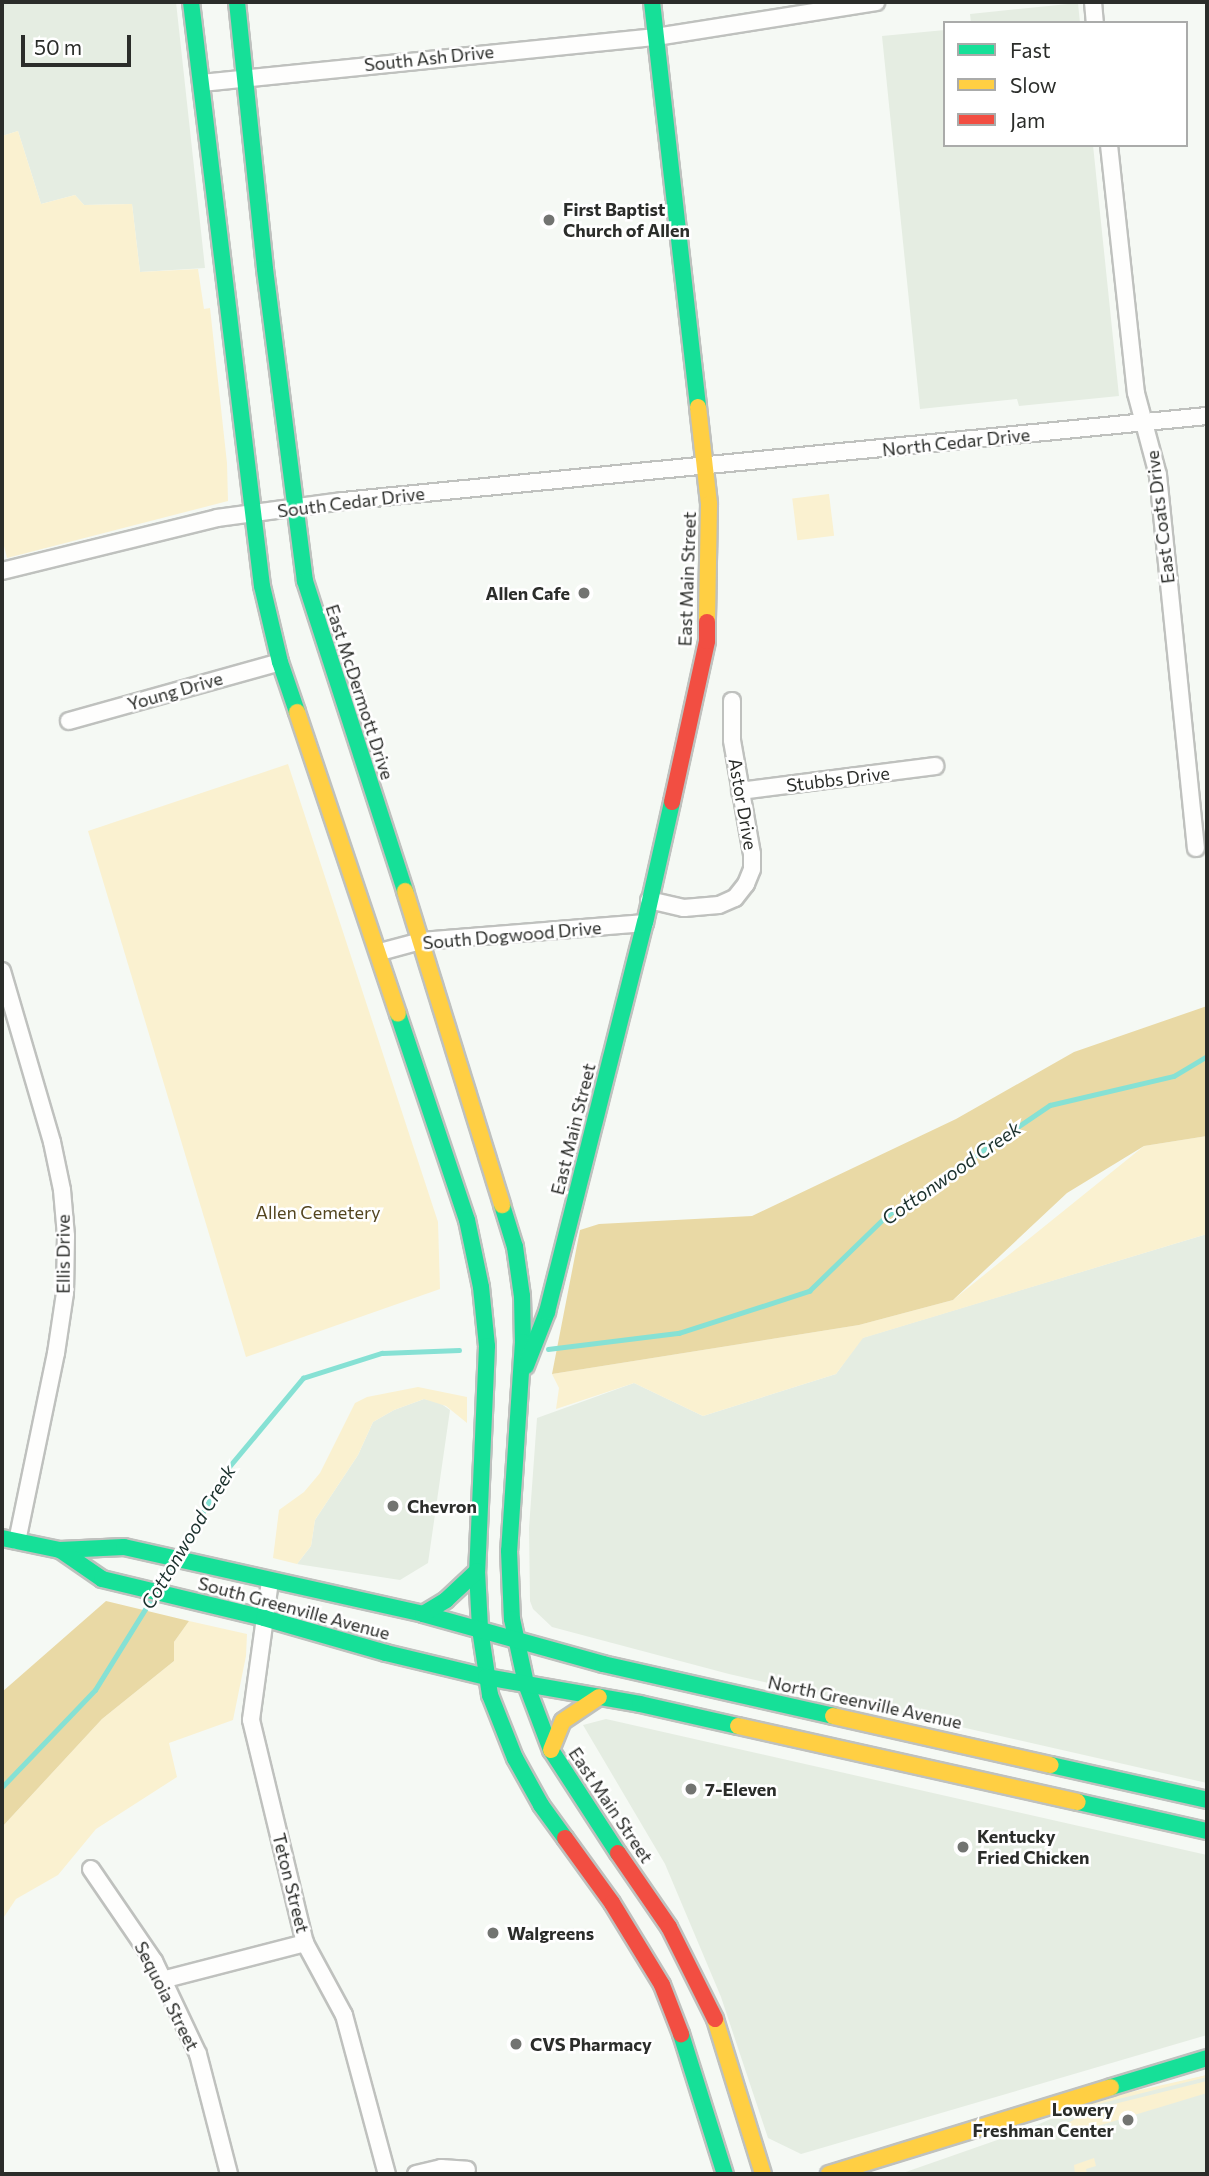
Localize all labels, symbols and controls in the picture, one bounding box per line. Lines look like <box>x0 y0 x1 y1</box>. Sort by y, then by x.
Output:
scale bar <box>24 21 135 65</box>
legend <box>943 21 1188 147</box>
text: 50 m <box>34 34 82 59</box>
text: Fast <box>1010 37 1051 62</box>
street label: South Ash Drive <box>363 40 495 76</box>
text: Slow <box>1010 72 1057 97</box>
text: Jam <box>1010 107 1045 132</box>
place label: First Baptist Church of Allen <box>563 199 690 242</box>
marker: First Baptist Church of Allen <box>541 212 557 228</box>
street label: North Cedar Drive <box>881 424 1031 460</box>
street label: East Coats Drive <box>1141 449 1179 585</box>
street label: South Cedar Drive <box>276 482 426 522</box>
street label: East Main Street <box>674 511 700 647</box>
place label: Allen Cafe <box>486 582 570 604</box>
marker: Allen Cafe <box>576 585 592 601</box>
street label: East McDermott Drive <box>321 602 399 782</box>
street label: Young Drive <box>125 667 225 715</box>
street label: Astor Drive <box>724 756 762 852</box>
street label: Stubbs Drive <box>785 762 891 796</box>
street label: South Dogwood Drive <box>422 916 602 954</box>
street label: East Main Street <box>546 1061 600 1197</box>
water label: Cottonwood Creek <box>877 1117 1025 1229</box>
park label: Allen Cemetery <box>256 1201 380 1223</box>
street label: Ellis Drive <box>52 1214 74 1294</box>
water label: Cottonwood Creek <box>136 1461 240 1613</box>
place label: Chevron <box>407 1495 477 1517</box>
marker: Chevron <box>385 1498 401 1514</box>
street label: South Greenville Avenue <box>196 1572 392 1644</box>
street label: North Greenville Avenue <box>766 1671 964 1733</box>
street label: East Main Street <box>564 1743 658 1867</box>
place label: 7-Eleven <box>705 1778 777 1800</box>
marker: 7-Eleven <box>683 1781 699 1797</box>
place label: Kentucky Fried Chicken <box>977 1826 1089 1868</box>
street label: Teton Street <box>268 1831 314 1935</box>
marker: Kentucky Fried Chicken <box>955 1839 971 1855</box>
place label: Walgreens <box>507 1922 594 1944</box>
marker: Walgreens <box>485 1925 501 1941</box>
street label: Sequoia Street <box>130 1938 204 2054</box>
place label: CVS Pharmacy <box>530 2033 652 2055</box>
marker: CVS Pharmacy <box>508 2036 524 2052</box>
place label: Lowery Freshman Center <box>973 2099 1114 2142</box>
marker: Lowery Freshman Center <box>1120 2112 1136 2128</box>

